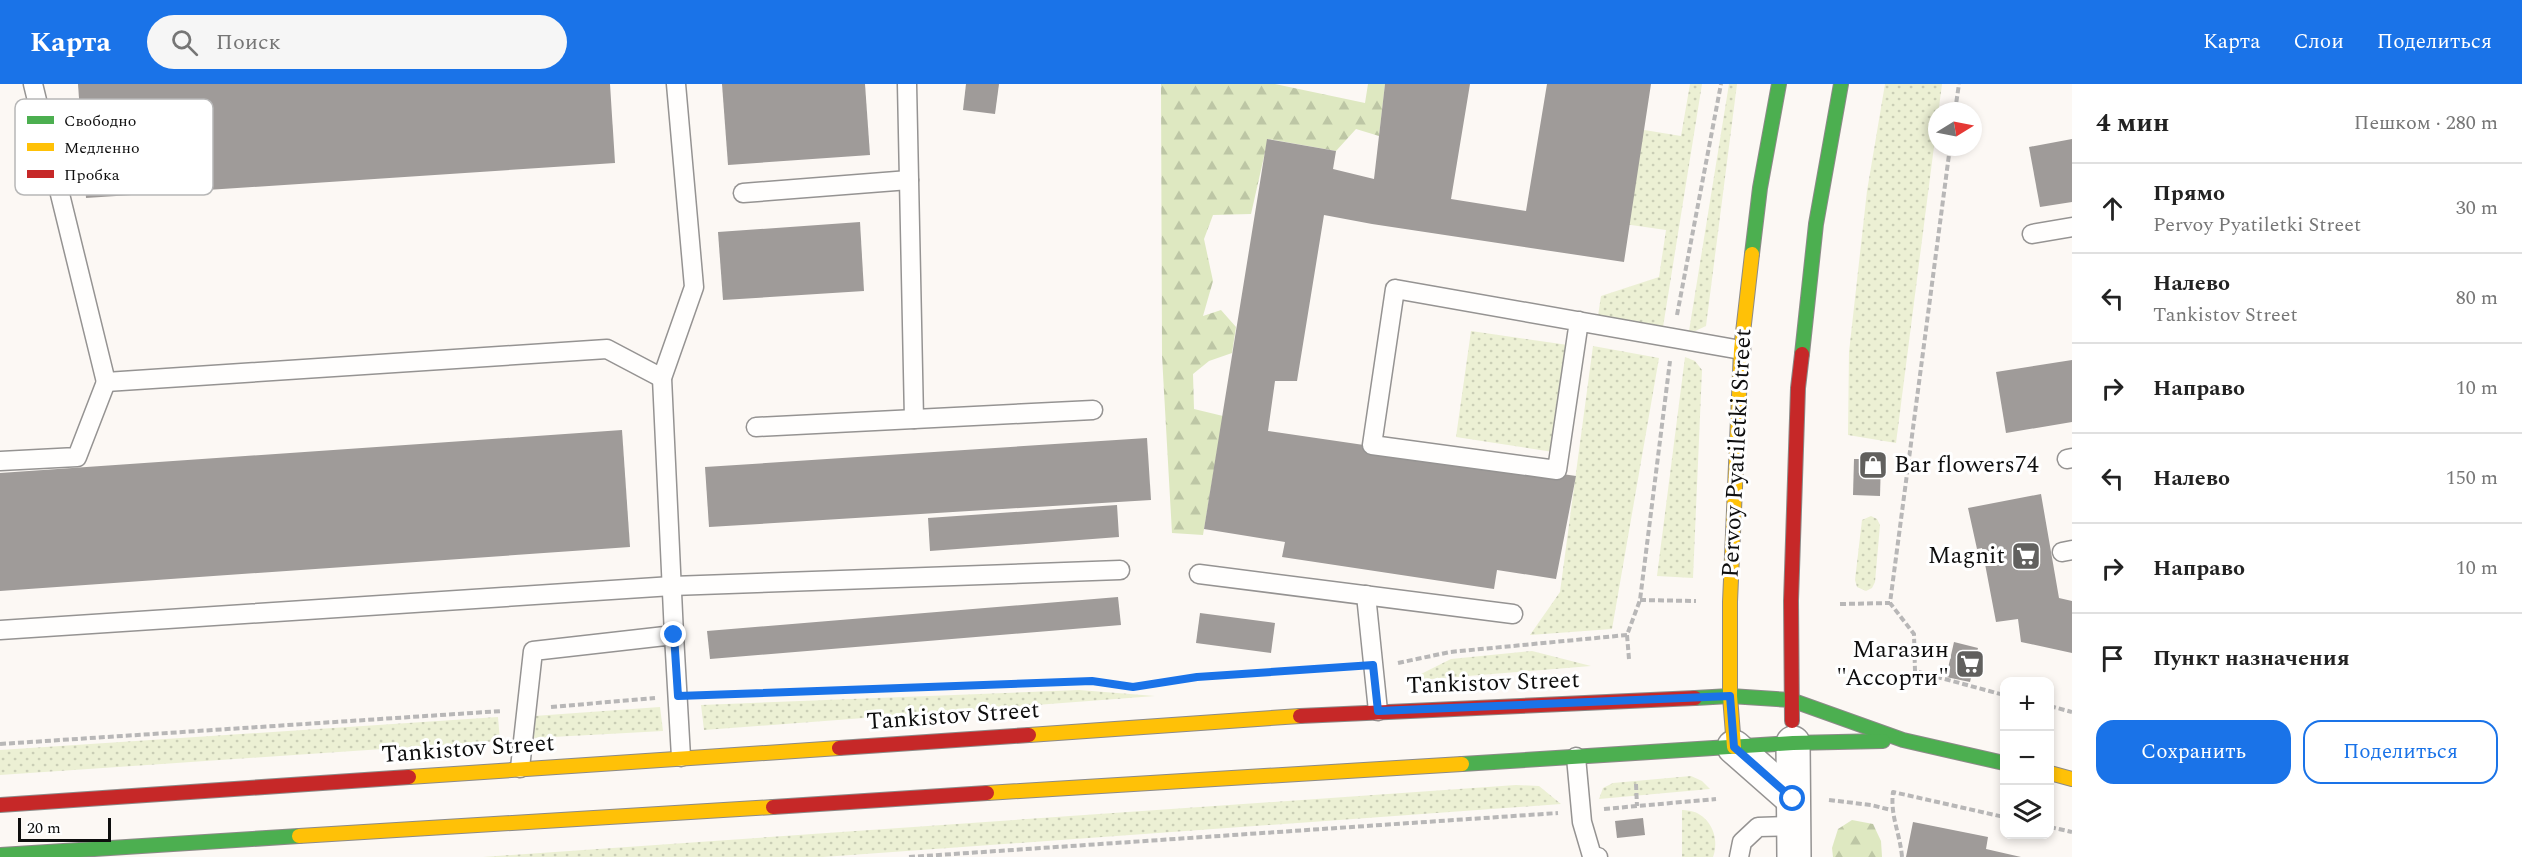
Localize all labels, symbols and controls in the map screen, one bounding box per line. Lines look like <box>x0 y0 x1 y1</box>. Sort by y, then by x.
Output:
search box <box>147 15 567 69</box>
text: Карта <box>30 21 111 64</box>
icon: search <box>168 26 201 59</box>
text: Поиск <box>216 26 281 59</box>
text: Карта <box>2203 26 2260 58</box>
text: Слои <box>2293 26 2344 58</box>
text: Поделиться <box>2377 26 2492 58</box>
legend <box>15 99 213 195</box>
north arrow <box>1928 102 1982 156</box>
text: 4 мин <box>2096 103 2169 143</box>
text: Пешком · 280 m <box>2354 108 2498 138</box>
text: Свободно <box>64 109 136 133</box>
text: Медленно <box>64 136 140 160</box>
text: Пробка <box>64 163 120 187</box>
text: Прямо <box>2153 177 2225 210</box>
icon: ahead <box>2096 192 2129 225</box>
text: 30 m <box>2456 193 2498 223</box>
text: Pervoy Pyatiletki Street <box>2153 210 2361 240</box>
text: Налево <box>2153 267 2230 300</box>
icon: left <box>2096 282 2129 315</box>
text: 80 m <box>2456 283 2498 313</box>
text: Tankistov Street <box>2153 300 2298 330</box>
street label: Pervoy Pyatiletki Street <box>1712 327 1762 579</box>
icon: right <box>2096 372 2129 405</box>
text: Направо <box>2153 372 2245 405</box>
text: 10 m <box>2456 373 2498 403</box>
place label: Bar flowers74 <box>1894 447 2039 483</box>
shop icon: Bar flowers74 <box>1857 449 1889 481</box>
icon: left <box>2096 462 2129 495</box>
text: Налево <box>2153 462 2230 495</box>
text: 150 m <box>2446 463 2498 493</box>
place label: Magnit <box>1928 538 2005 574</box>
supermarket icon: Magnit <box>2010 540 2042 572</box>
icon: right <box>2096 552 2129 585</box>
text: Направо <box>2153 552 2245 585</box>
text: 10 m <box>2456 553 2498 583</box>
route end <box>660 621 686 647</box>
place label: Магазин "Ассорти" <box>1836 632 1949 696</box>
icon: arrive <box>2096 642 2129 675</box>
text: Пункт назначения <box>2153 642 2350 675</box>
supermarket icon: Магазин "Ассорти" <box>1954 648 1986 680</box>
street label: Tankistov Street <box>1406 662 1580 704</box>
map controls <box>2000 677 2054 839</box>
button: + <box>2000 677 2054 731</box>
street label: Tankistov Street <box>865 692 1041 740</box>
button: Сохранить <box>2096 720 2291 784</box>
button: Поделиться <box>2303 720 2498 784</box>
street label: Tankistov Street <box>380 725 556 773</box>
button: − <box>2000 731 2054 785</box>
route start <box>1779 785 1805 811</box>
button: layers <box>2000 785 2054 839</box>
scale bar <box>18 815 111 842</box>
text: 20 m <box>27 816 61 840</box>

